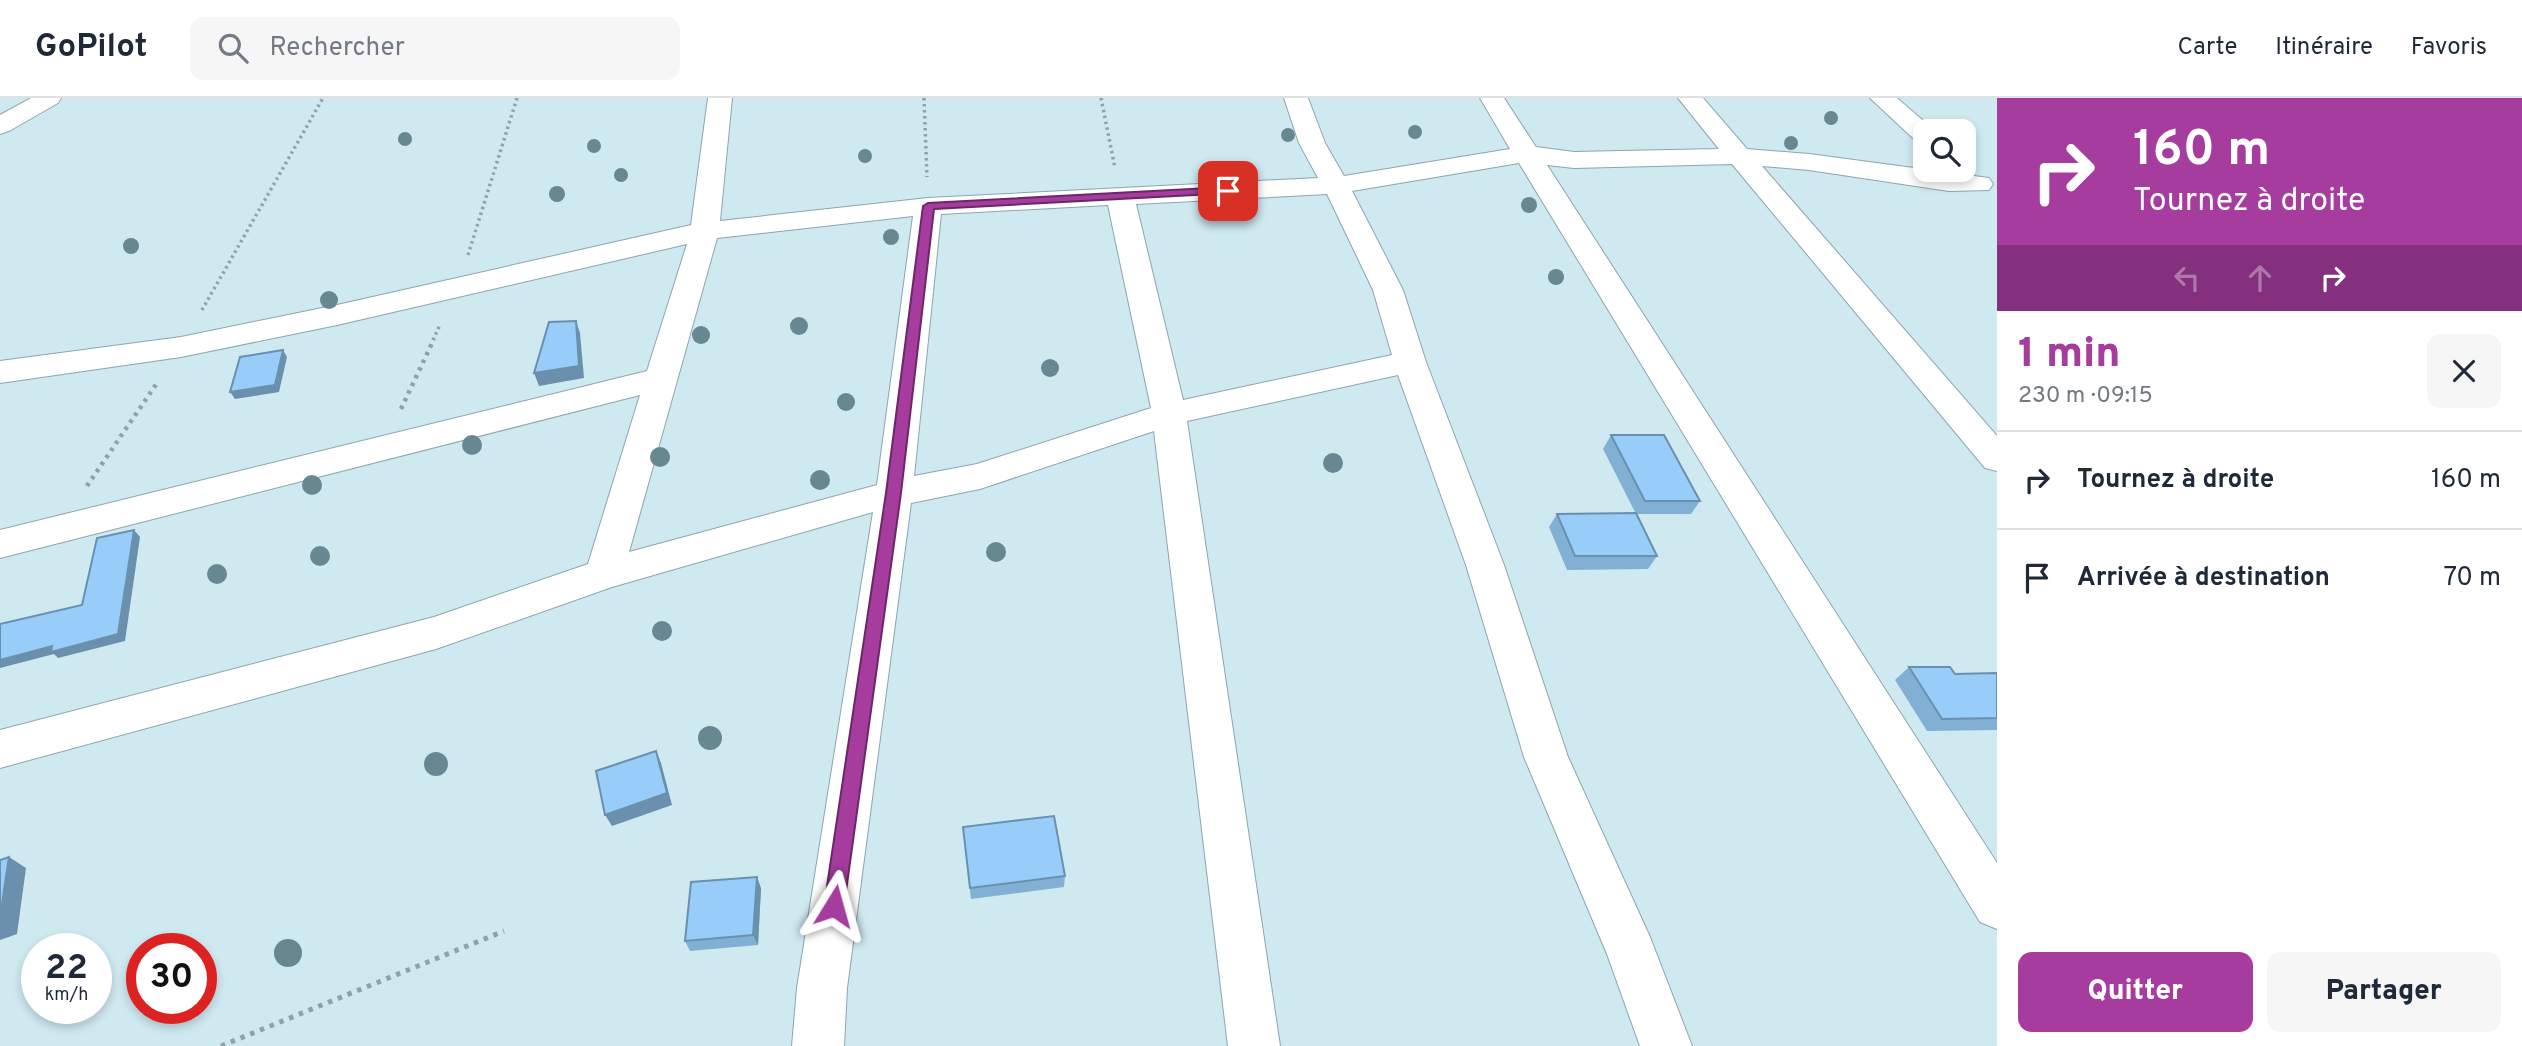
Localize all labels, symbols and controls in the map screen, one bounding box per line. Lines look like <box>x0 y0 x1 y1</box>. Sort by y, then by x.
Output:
search box <box>190 17 680 80</box>
text: GoPilot <box>35 27 148 69</box>
icon: search <box>214 29 252 67</box>
text: Rechercher <box>270 32 405 65</box>
text: Carte <box>2177 33 2237 63</box>
text: Itinéraire <box>2275 33 2373 63</box>
text: Favoris <box>2411 33 2487 63</box>
map controls <box>1913 119 1976 182</box>
button: search <box>1913 119 1976 182</box>
text: 160 m <box>2133 121 2270 183</box>
icon: right <box>2018 126 2109 217</box>
pin <box>1198 161 1258 221</box>
icon: arrive <box>1209 172 1247 210</box>
text: Tournez à droite <box>2133 182 2365 222</box>
icon: left <box>2168 259 2206 297</box>
icon: ahead <box>2241 259 2279 297</box>
icon: right <box>2314 259 2352 297</box>
text: 1 min <box>2018 329 2121 382</box>
button: close <box>2427 334 2501 408</box>
text: 230 m · 09:15 <box>2018 382 2153 411</box>
icon: right <box>2018 461 2056 499</box>
text: Tournez à droite <box>2077 464 2274 497</box>
text: 160 m <box>2431 464 2501 497</box>
icon: arrive <box>2018 559 2056 597</box>
text: Arrivée à destination <box>2077 562 2330 595</box>
text: 70 m <box>2443 562 2501 595</box>
position arrow <box>797 869 871 943</box>
speed limit sign: 30 <box>126 933 217 1024</box>
text: 22 <box>45 947 88 991</box>
button: Quitter <box>2018 952 2253 1032</box>
button: Partager <box>2267 952 2501 1032</box>
text: km/h <box>45 984 88 1007</box>

